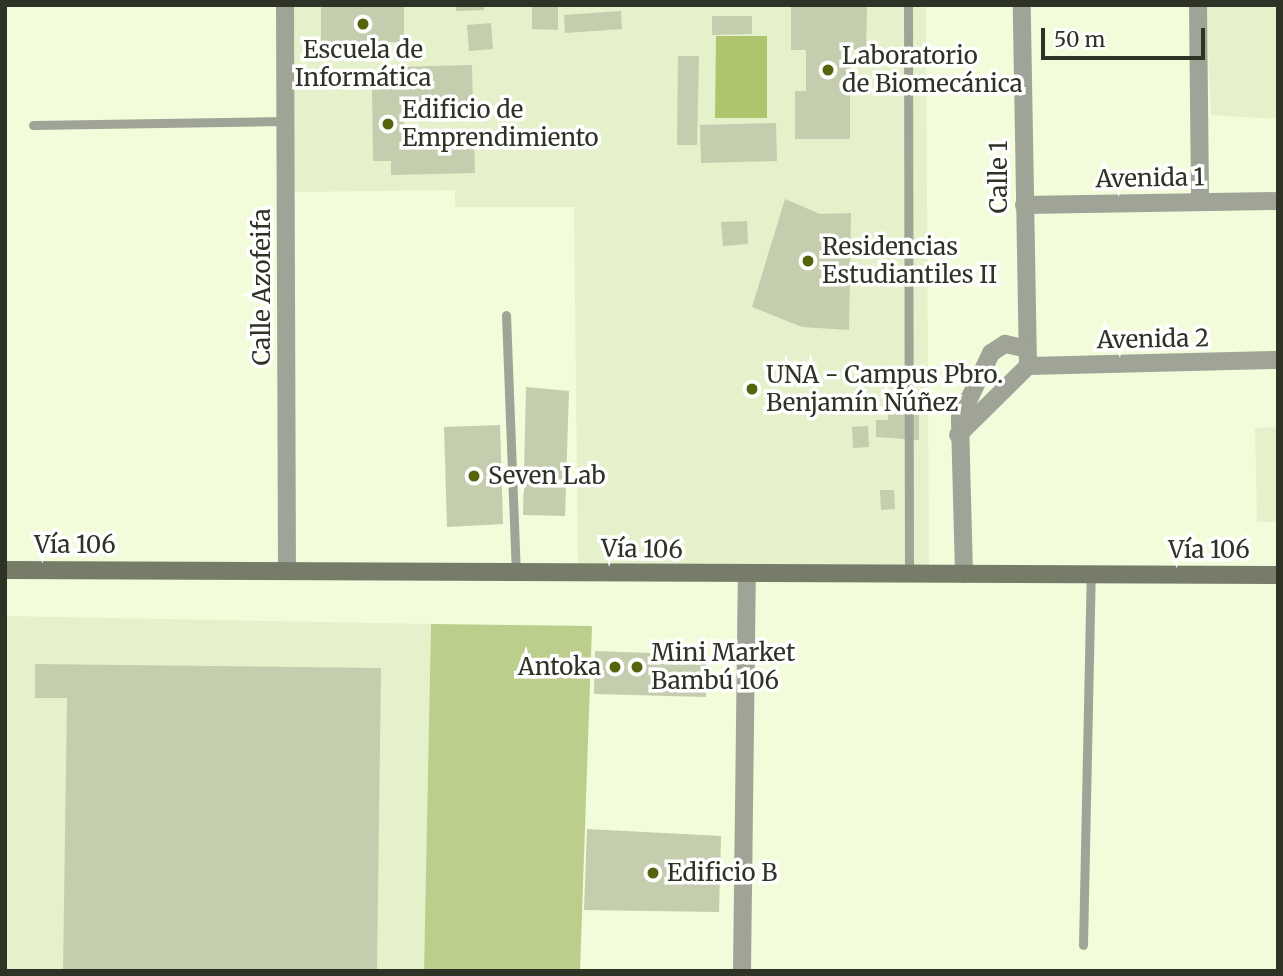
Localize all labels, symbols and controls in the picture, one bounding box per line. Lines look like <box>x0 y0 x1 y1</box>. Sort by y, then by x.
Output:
scale bar <box>1045 14 1210 58</box>
marker: Escuela de Informática <box>355 16 371 32</box>
text: 50 m <box>1054 26 1105 53</box>
place label: Escuela de Informática <box>295 36 431 92</box>
place label: Laboratorio de Biomecánica <box>842 42 1023 98</box>
marker: Laboratorio de Biomecánica <box>820 62 836 78</box>
place label: Edificio de Emprendimiento <box>402 96 599 152</box>
marker: Edificio de Emprendimiento <box>380 116 396 132</box>
street label: Calle 1 <box>985 141 1013 213</box>
street label: Avenida 1 <box>1095 163 1205 193</box>
street label: Calle Azofeifa <box>248 208 276 366</box>
place label: Residencias Estudiantiles II <box>822 233 997 289</box>
marker: Residencias Estudiantiles II <box>800 253 816 269</box>
street label: Avenida 2 <box>1097 324 1209 354</box>
place label: UNA - Campus Pbro. Benjamín Núñez <box>766 361 1003 417</box>
marker: UNA - Campus Pbro. Benjamín Núñez <box>744 381 760 397</box>
place label: Seven Lab <box>488 462 606 490</box>
marker: Seven Lab <box>466 468 482 484</box>
street label: Vía 106 <box>34 531 116 559</box>
street label: Vía 106 <box>601 534 683 564</box>
street label: Vía 106 <box>1168 536 1250 564</box>
place label: Mini Market Bambú 106 <box>651 639 795 695</box>
place label: Antoka <box>518 653 601 681</box>
marker: Antoka <box>607 659 623 675</box>
marker: Mini Market Bambú 106 <box>629 659 645 675</box>
place label: Edificio B <box>667 859 777 887</box>
marker: Edificio B <box>645 865 661 881</box>

